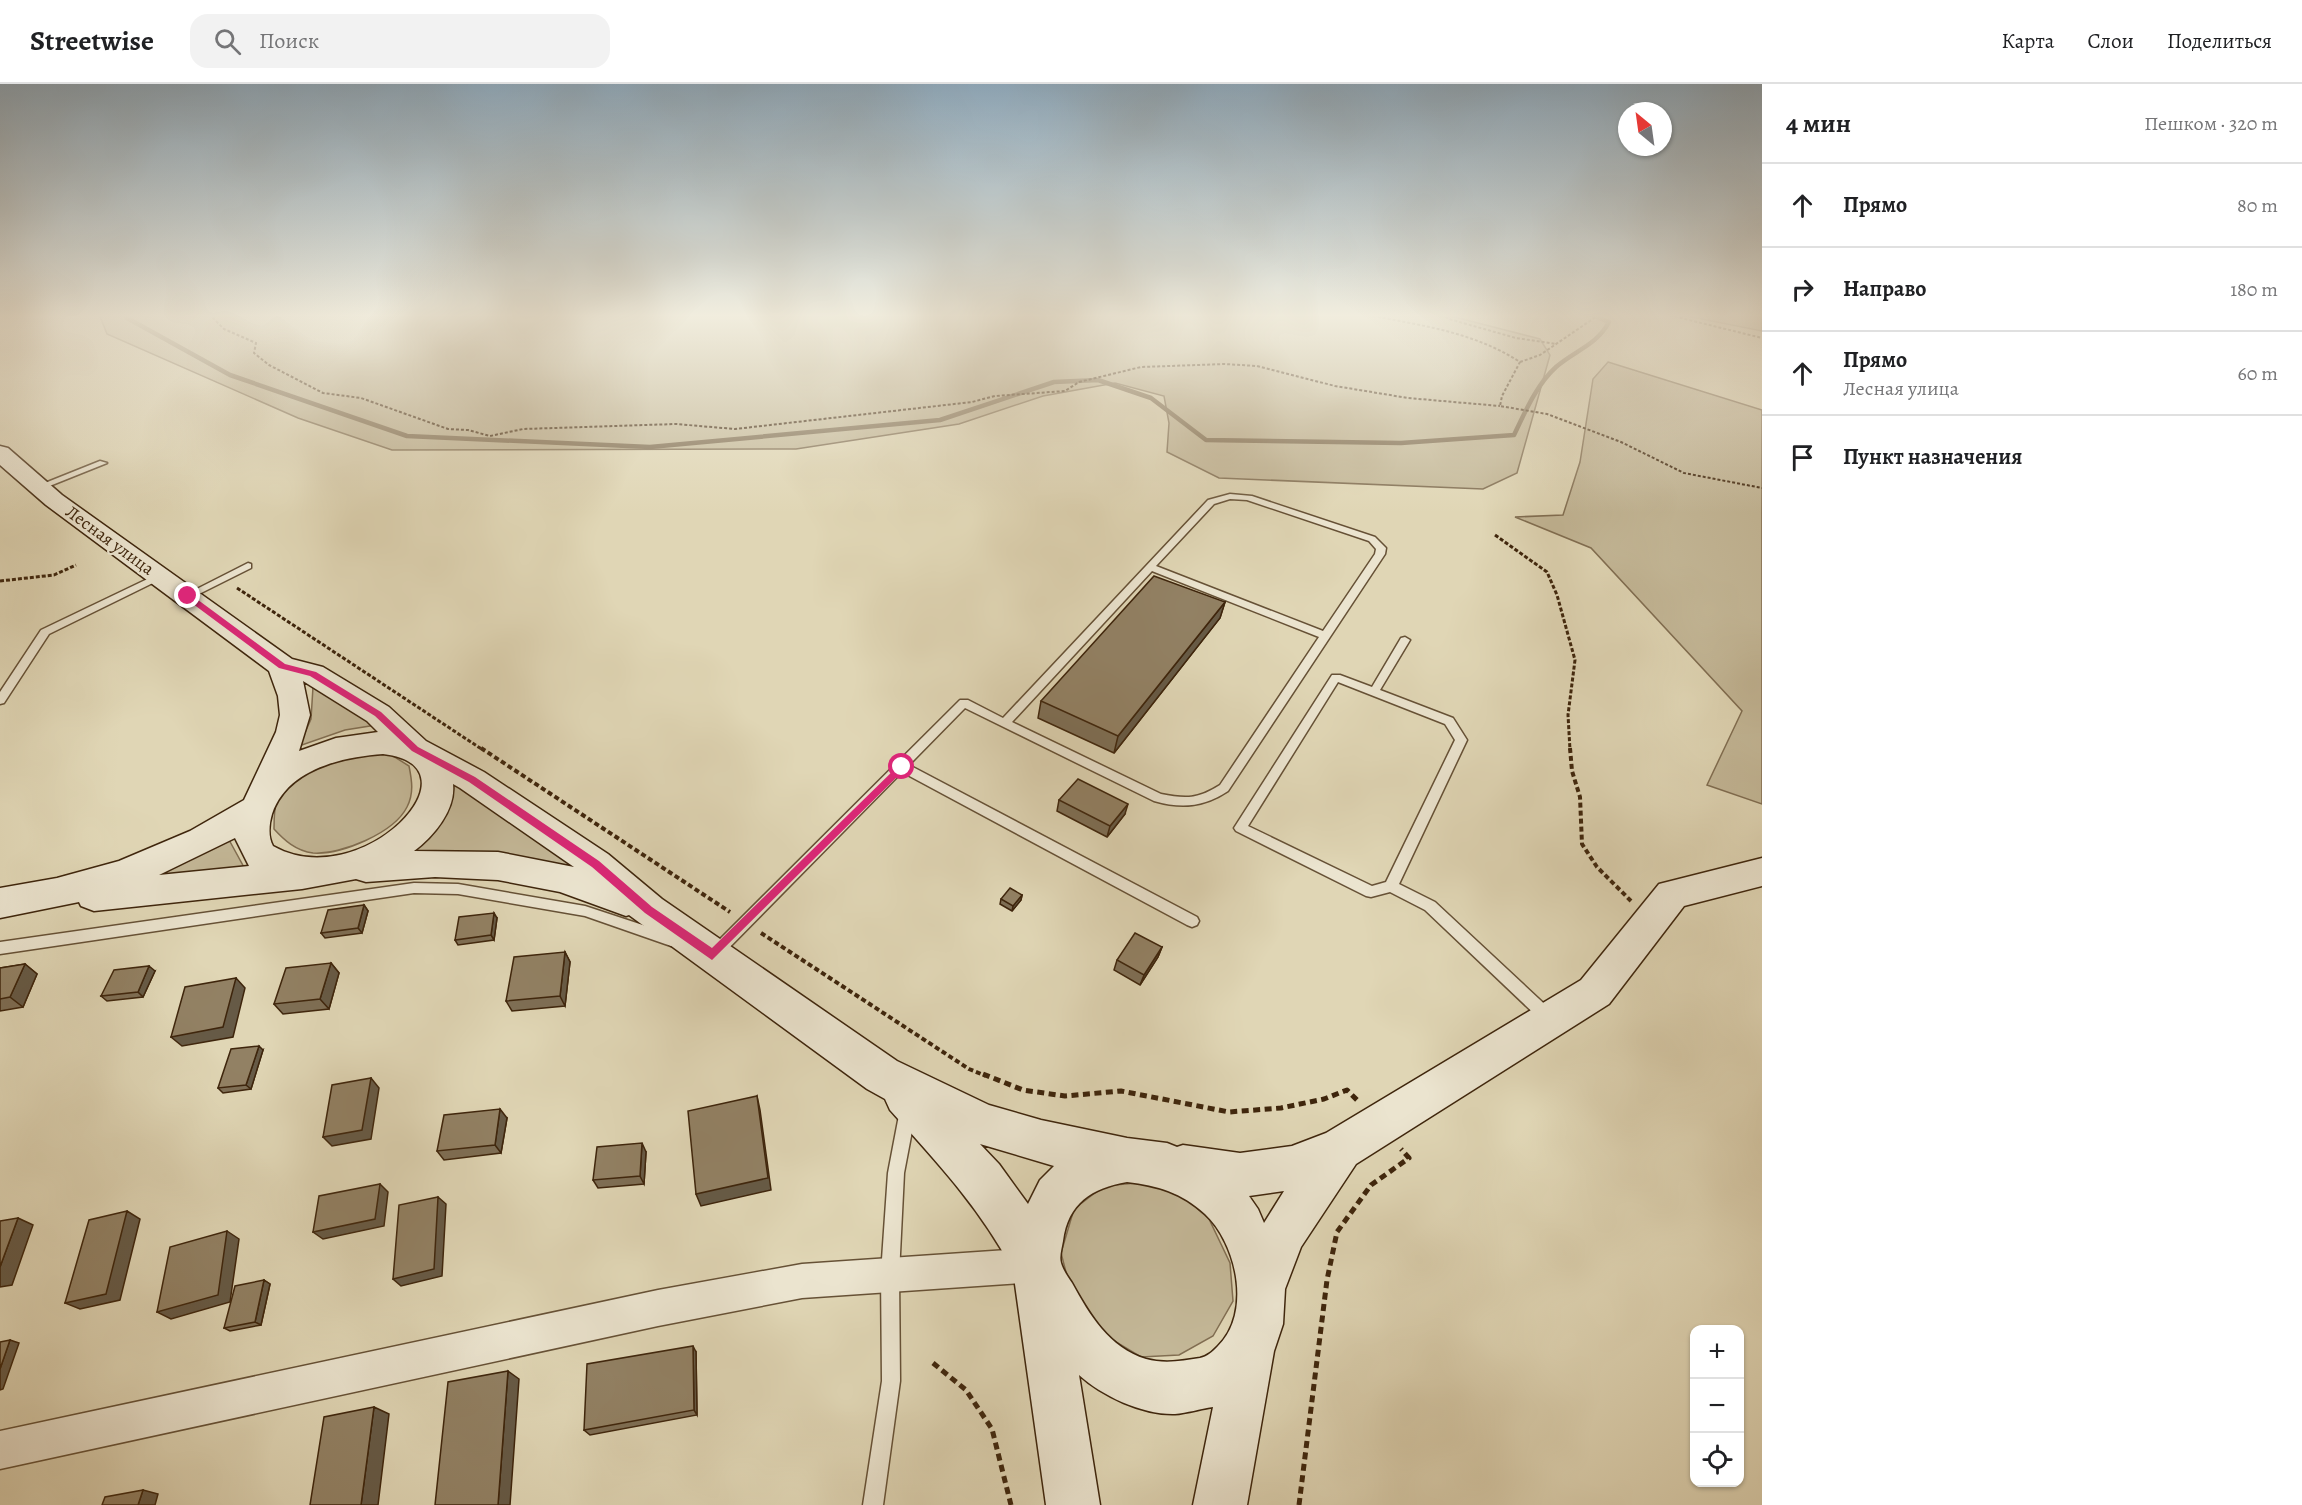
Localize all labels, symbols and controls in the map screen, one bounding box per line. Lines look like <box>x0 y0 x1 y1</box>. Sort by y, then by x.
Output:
search box <box>190 14 610 68</box>
text: Streetwise <box>30 22 154 60</box>
icon: search <box>211 25 244 58</box>
text: Поиск <box>259 26 319 56</box>
text: Карта <box>2001 27 2054 55</box>
text: Слои <box>2087 27 2134 55</box>
text: Поделиться <box>2167 27 2272 55</box>
north arrow <box>1618 102 1672 156</box>
text: 4 мин <box>1786 106 1851 141</box>
text: Пешком · 320 m <box>2144 110 2278 137</box>
icon: ahead <box>1786 189 1819 222</box>
text: Прямо <box>1843 190 1907 220</box>
text: 80 m <box>2237 192 2278 219</box>
icon: right <box>1786 273 1819 306</box>
text: Направо <box>1843 274 1926 304</box>
text: 180 m <box>2230 276 2278 303</box>
text: Прямо <box>1843 345 1907 375</box>
icon: ahead <box>1786 357 1819 390</box>
text: 60 m <box>2238 360 2278 387</box>
text: Лесная улица <box>1843 375 1959 402</box>
icon: arrive <box>1786 441 1819 474</box>
text: Пункт назначения <box>1843 442 2022 472</box>
street label: Лесная улица <box>61 500 160 581</box>
route end <box>174 582 200 608</box>
route start <box>888 753 914 779</box>
map controls <box>1690 1325 1744 1487</box>
button: + <box>1690 1325 1744 1379</box>
button: − <box>1690 1379 1744 1433</box>
button: locate <box>1690 1433 1744 1487</box>

